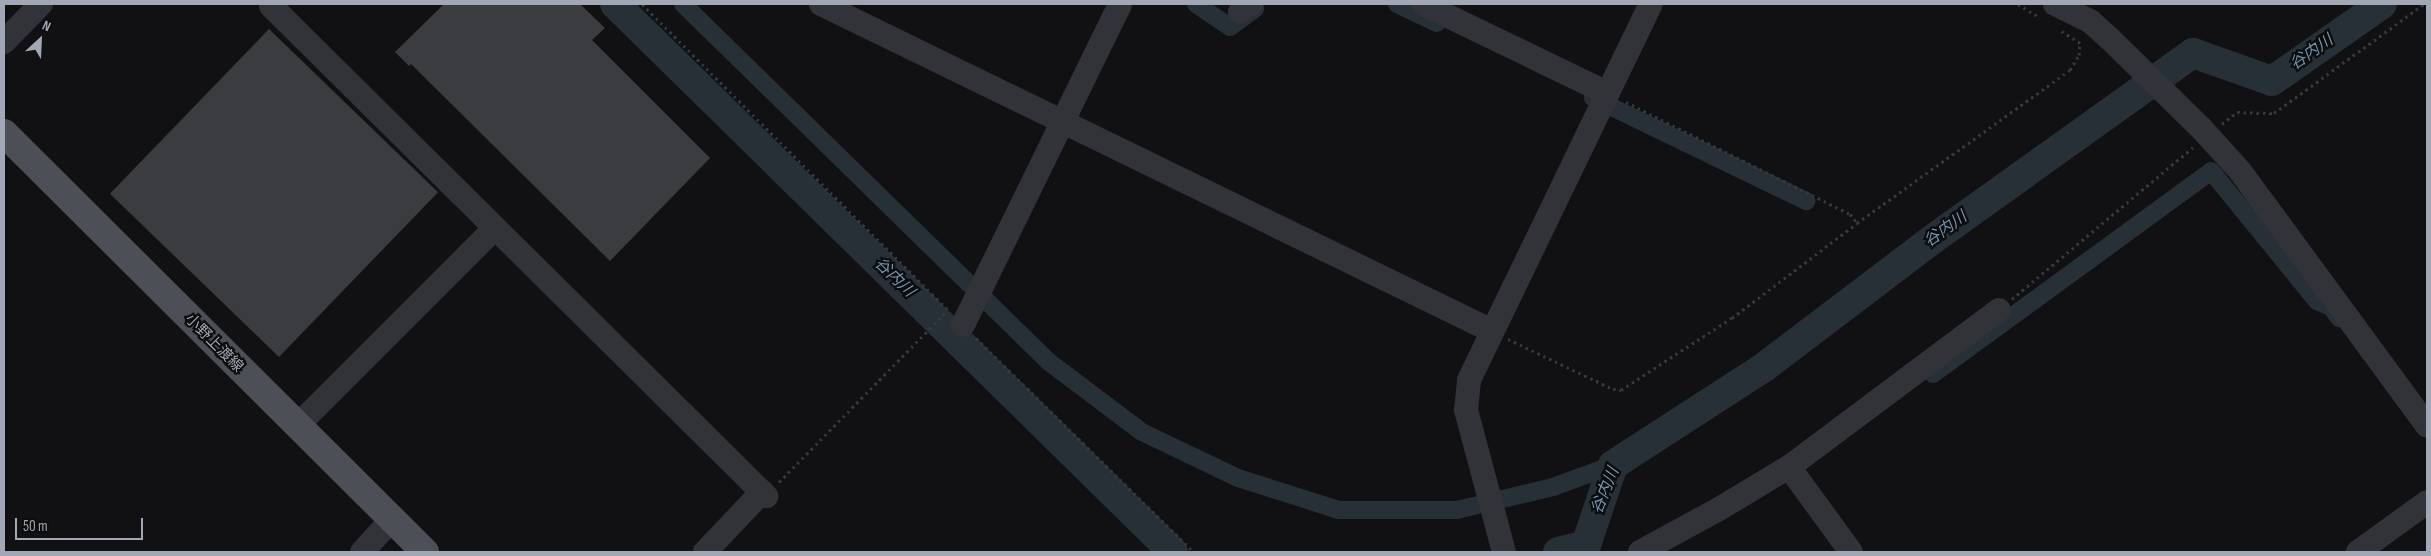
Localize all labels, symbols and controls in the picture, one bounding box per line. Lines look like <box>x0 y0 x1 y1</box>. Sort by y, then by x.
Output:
north arrow <box>15 15 65 65</box>
text: N <box>40 17 54 35</box>
water label: 谷内川 <box>2287 31 2337 75</box>
water label: 谷内川 <box>1921 208 1971 252</box>
water label: 谷内川 <box>870 254 918 302</box>
street label: 小野上渡線 <box>181 310 247 376</box>
water label: 谷内川 <box>1588 465 1624 517</box>
scale bar <box>18 508 145 540</box>
text: 50 m <box>23 517 48 536</box>

